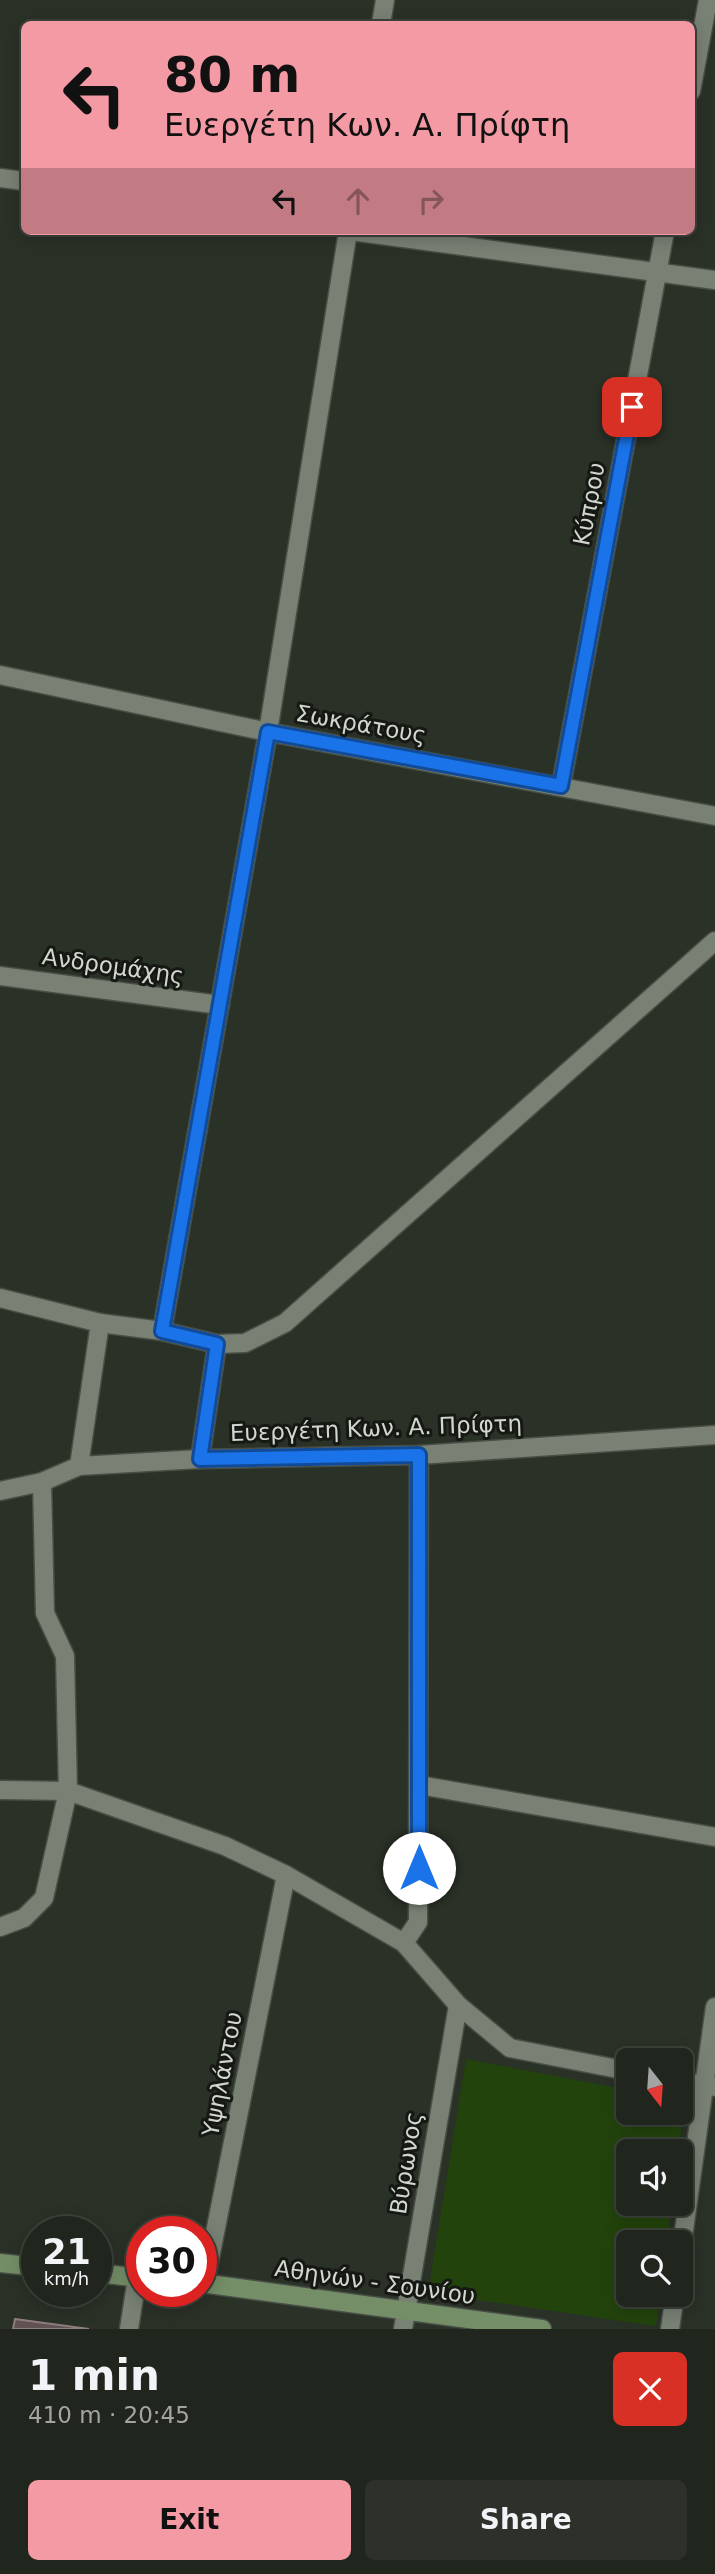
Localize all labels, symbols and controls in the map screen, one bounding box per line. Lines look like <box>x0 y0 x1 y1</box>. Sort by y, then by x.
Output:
text: 80 m <box>164 47 300 104</box>
icon: left <box>49 49 140 140</box>
text: Ευεργέτη Κων. Α. Πρίφτη <box>164 106 570 144</box>
icon: left <box>266 182 304 220</box>
icon: ahead <box>339 182 377 220</box>
icon: right <box>412 182 450 220</box>
pin <box>602 377 662 437</box>
icon: arrive <box>613 388 651 426</box>
street label: Κύπρου <box>568 460 610 548</box>
street label: Σωκράτους <box>294 700 428 748</box>
street label: Ανδρομάχης <box>41 943 185 989</box>
street label: Ευεργέτη Κων. Α. Πρίφτη <box>230 1410 522 1446</box>
position arrow <box>382 1831 456 1905</box>
street label: Υψηλάντου <box>197 2009 247 2140</box>
north arrow <box>616 2048 693 2124</box>
map controls <box>616 2048 693 2307</box>
street label: Βύρωνος <box>385 2110 427 2216</box>
button: sound <box>616 2139 693 2216</box>
speed limit sign: 30 <box>126 2216 217 2307</box>
button: search <box>616 2230 693 2307</box>
text: 21 <box>42 2232 91 2272</box>
street label: Αθηνών - Σουνίου <box>273 2255 477 2309</box>
text: km/h <box>44 2268 89 2289</box>
text: 1 min <box>28 2351 160 2400</box>
button: close <box>613 2352 687 2426</box>
text: 410 m · 20:45 <box>28 2402 190 2428</box>
button: Exit <box>28 2480 351 2560</box>
button: Share <box>365 2480 687 2560</box>

